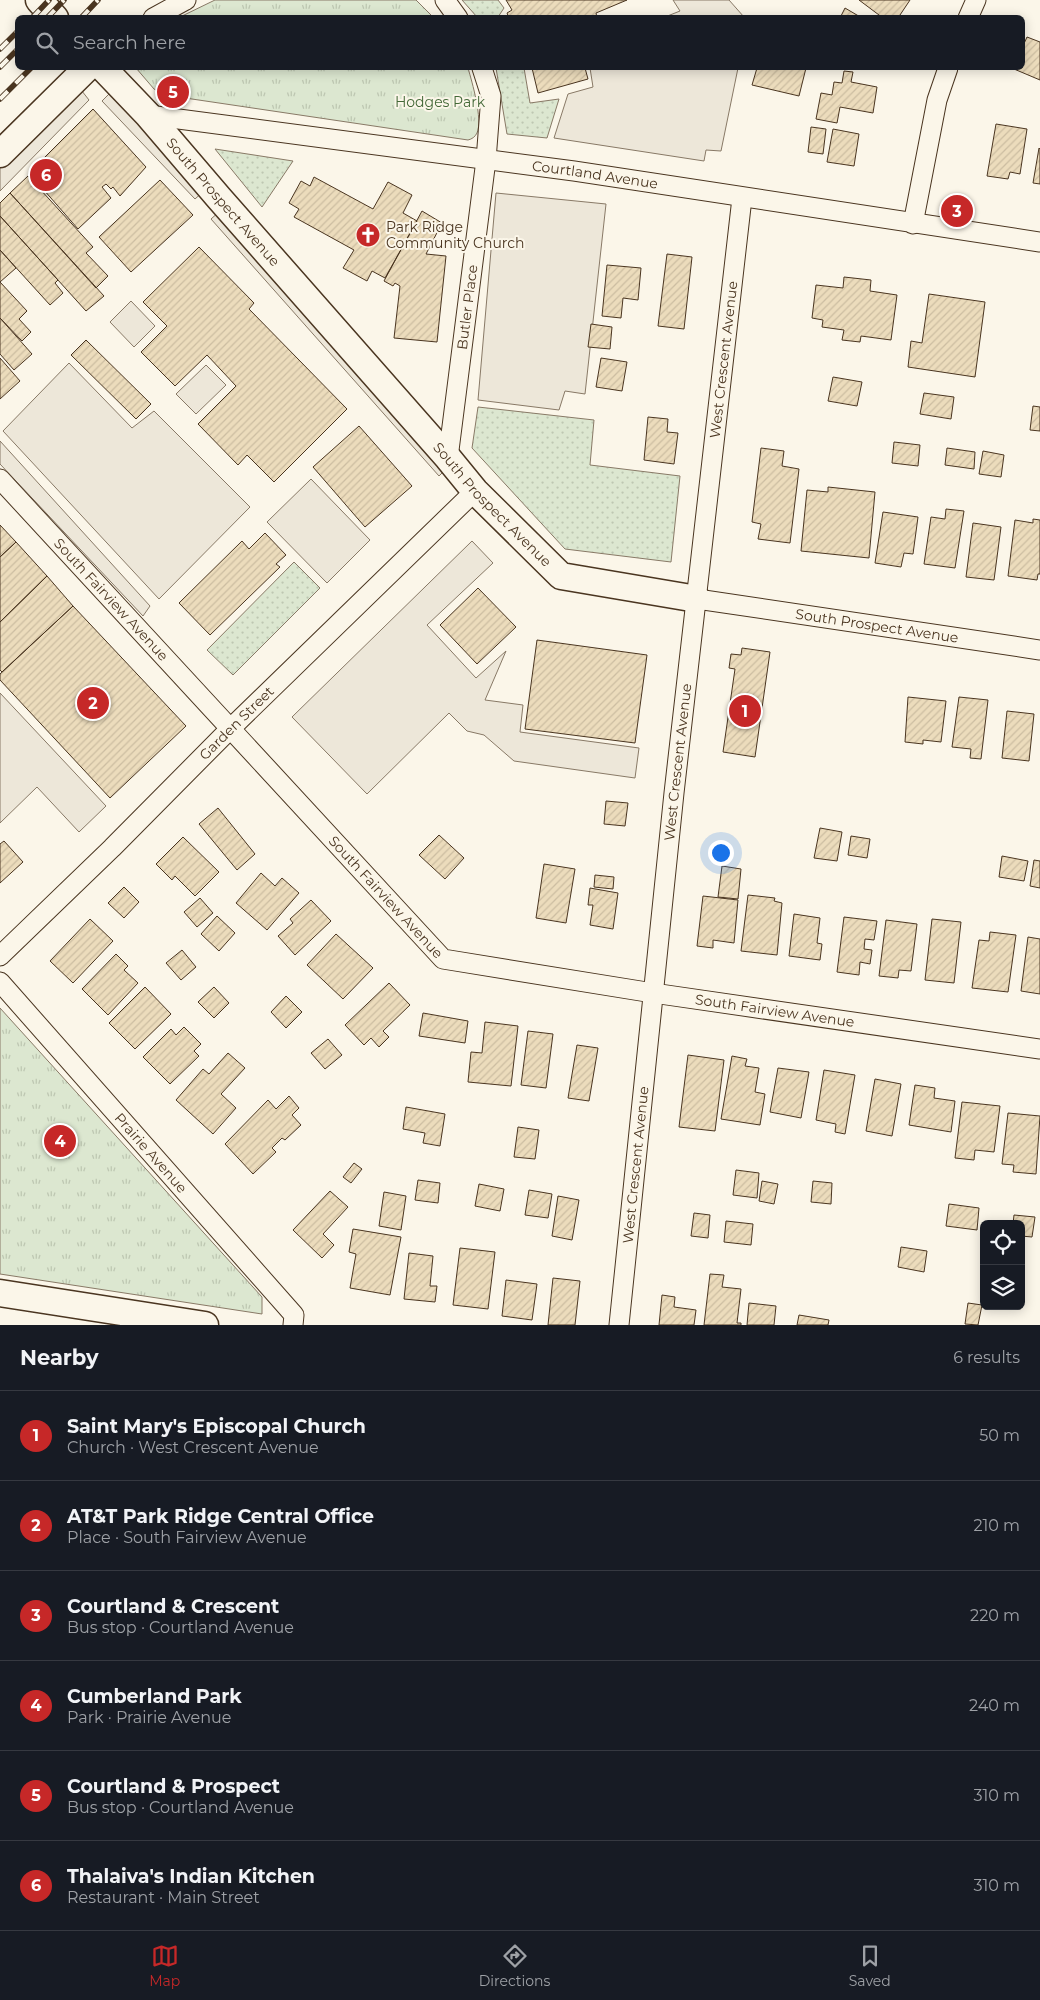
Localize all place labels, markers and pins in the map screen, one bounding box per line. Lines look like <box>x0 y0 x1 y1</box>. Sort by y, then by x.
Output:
pin: 5 <box>157 73 189 111</box>
pin: 6 <box>30 156 62 194</box>
pin: 3 <box>941 192 973 230</box>
place label: Park Ridge Community Church <box>386 218 525 252</box>
church icon: Park Ridge Community Church <box>355 222 381 248</box>
pin: 2 <box>77 684 109 722</box>
pin: 1 <box>729 692 761 730</box>
pin: 4 <box>44 1122 76 1160</box>

